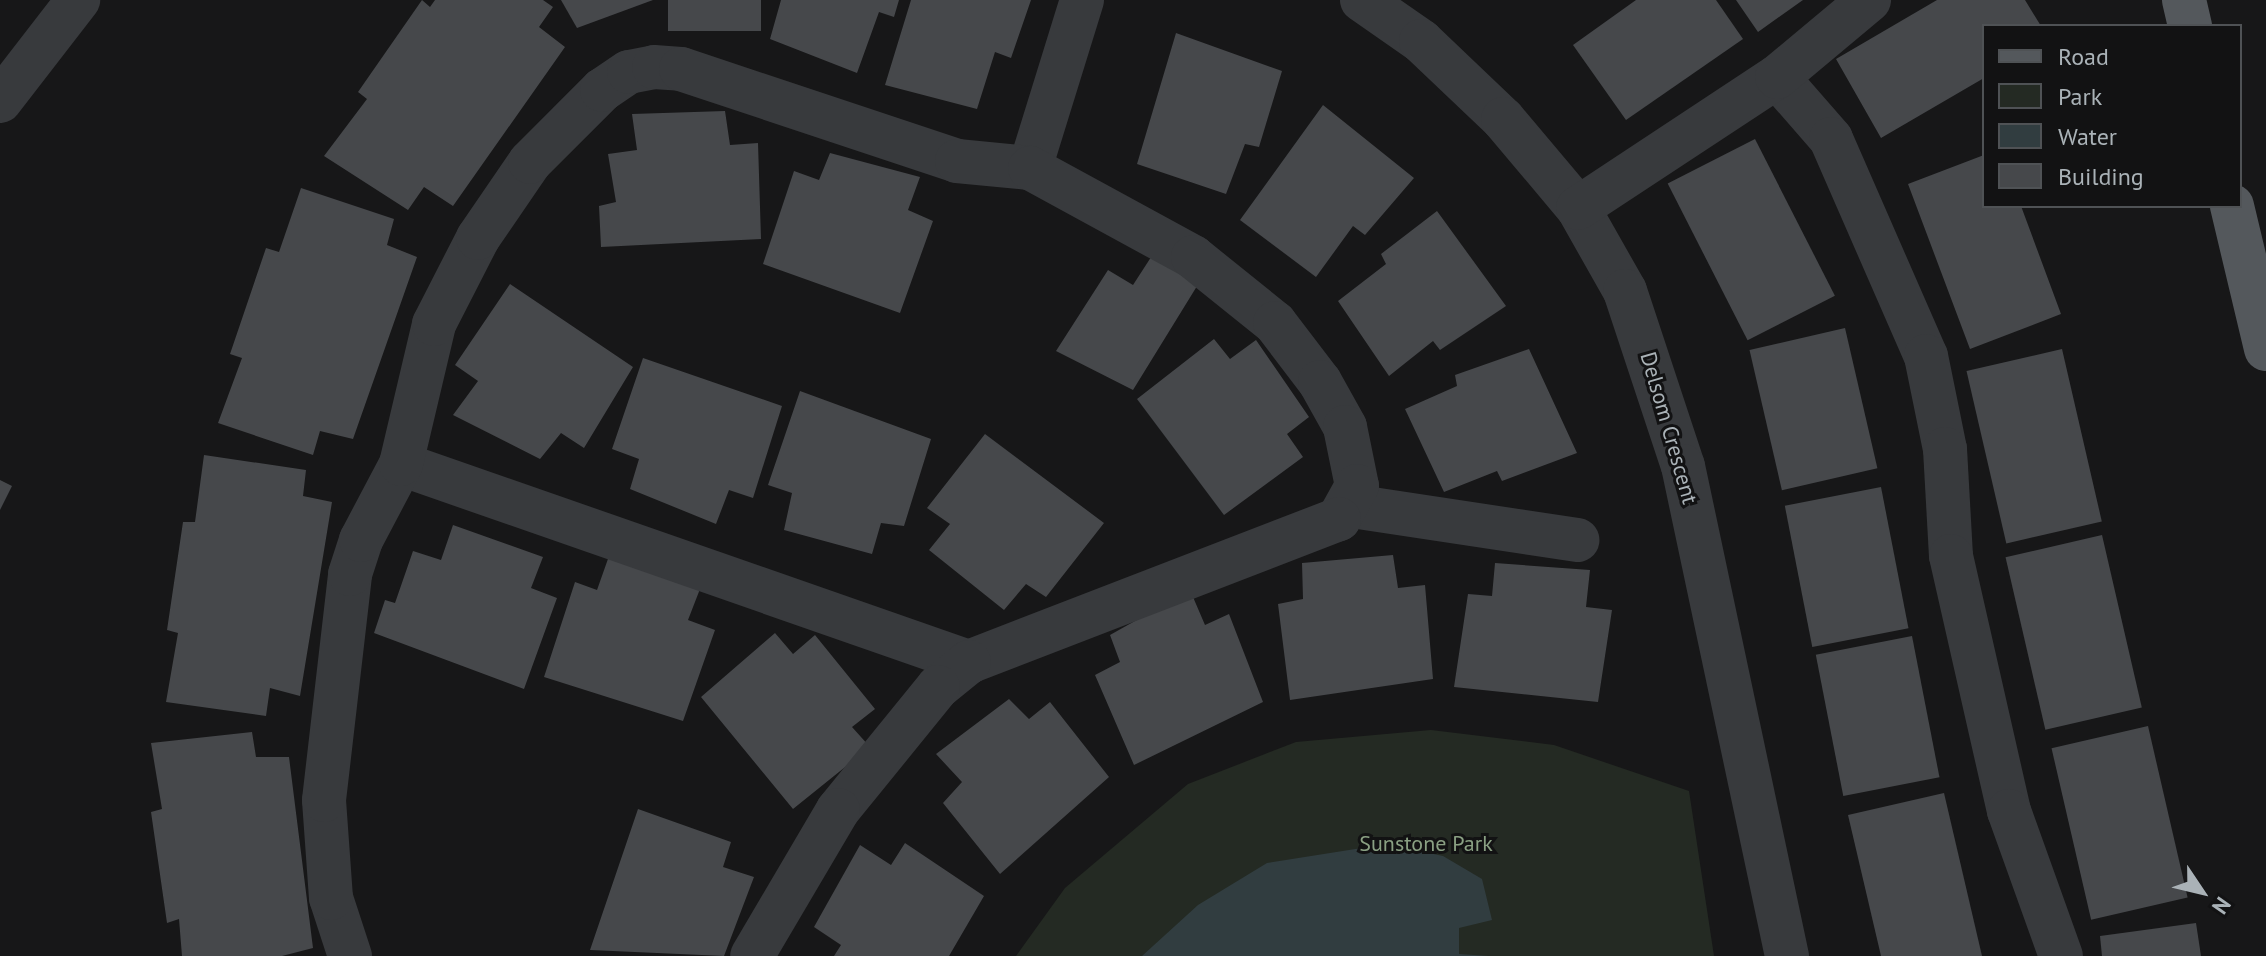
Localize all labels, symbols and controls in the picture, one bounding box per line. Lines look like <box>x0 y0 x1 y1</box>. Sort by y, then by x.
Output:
legend <box>1982 24 2242 208</box>
text: Road <box>2058 41 2109 72</box>
text: Park <box>2058 81 2102 112</box>
text: Water <box>2058 121 2117 152</box>
text: Building <box>2058 161 2144 192</box>
street label: Delsom Crescent <box>1635 349 1703 507</box>
park label: Sunstone Park <box>1359 831 1493 857</box>
north arrow <box>2162 852 2242 932</box>
text: N <box>2206 892 2237 920</box>

